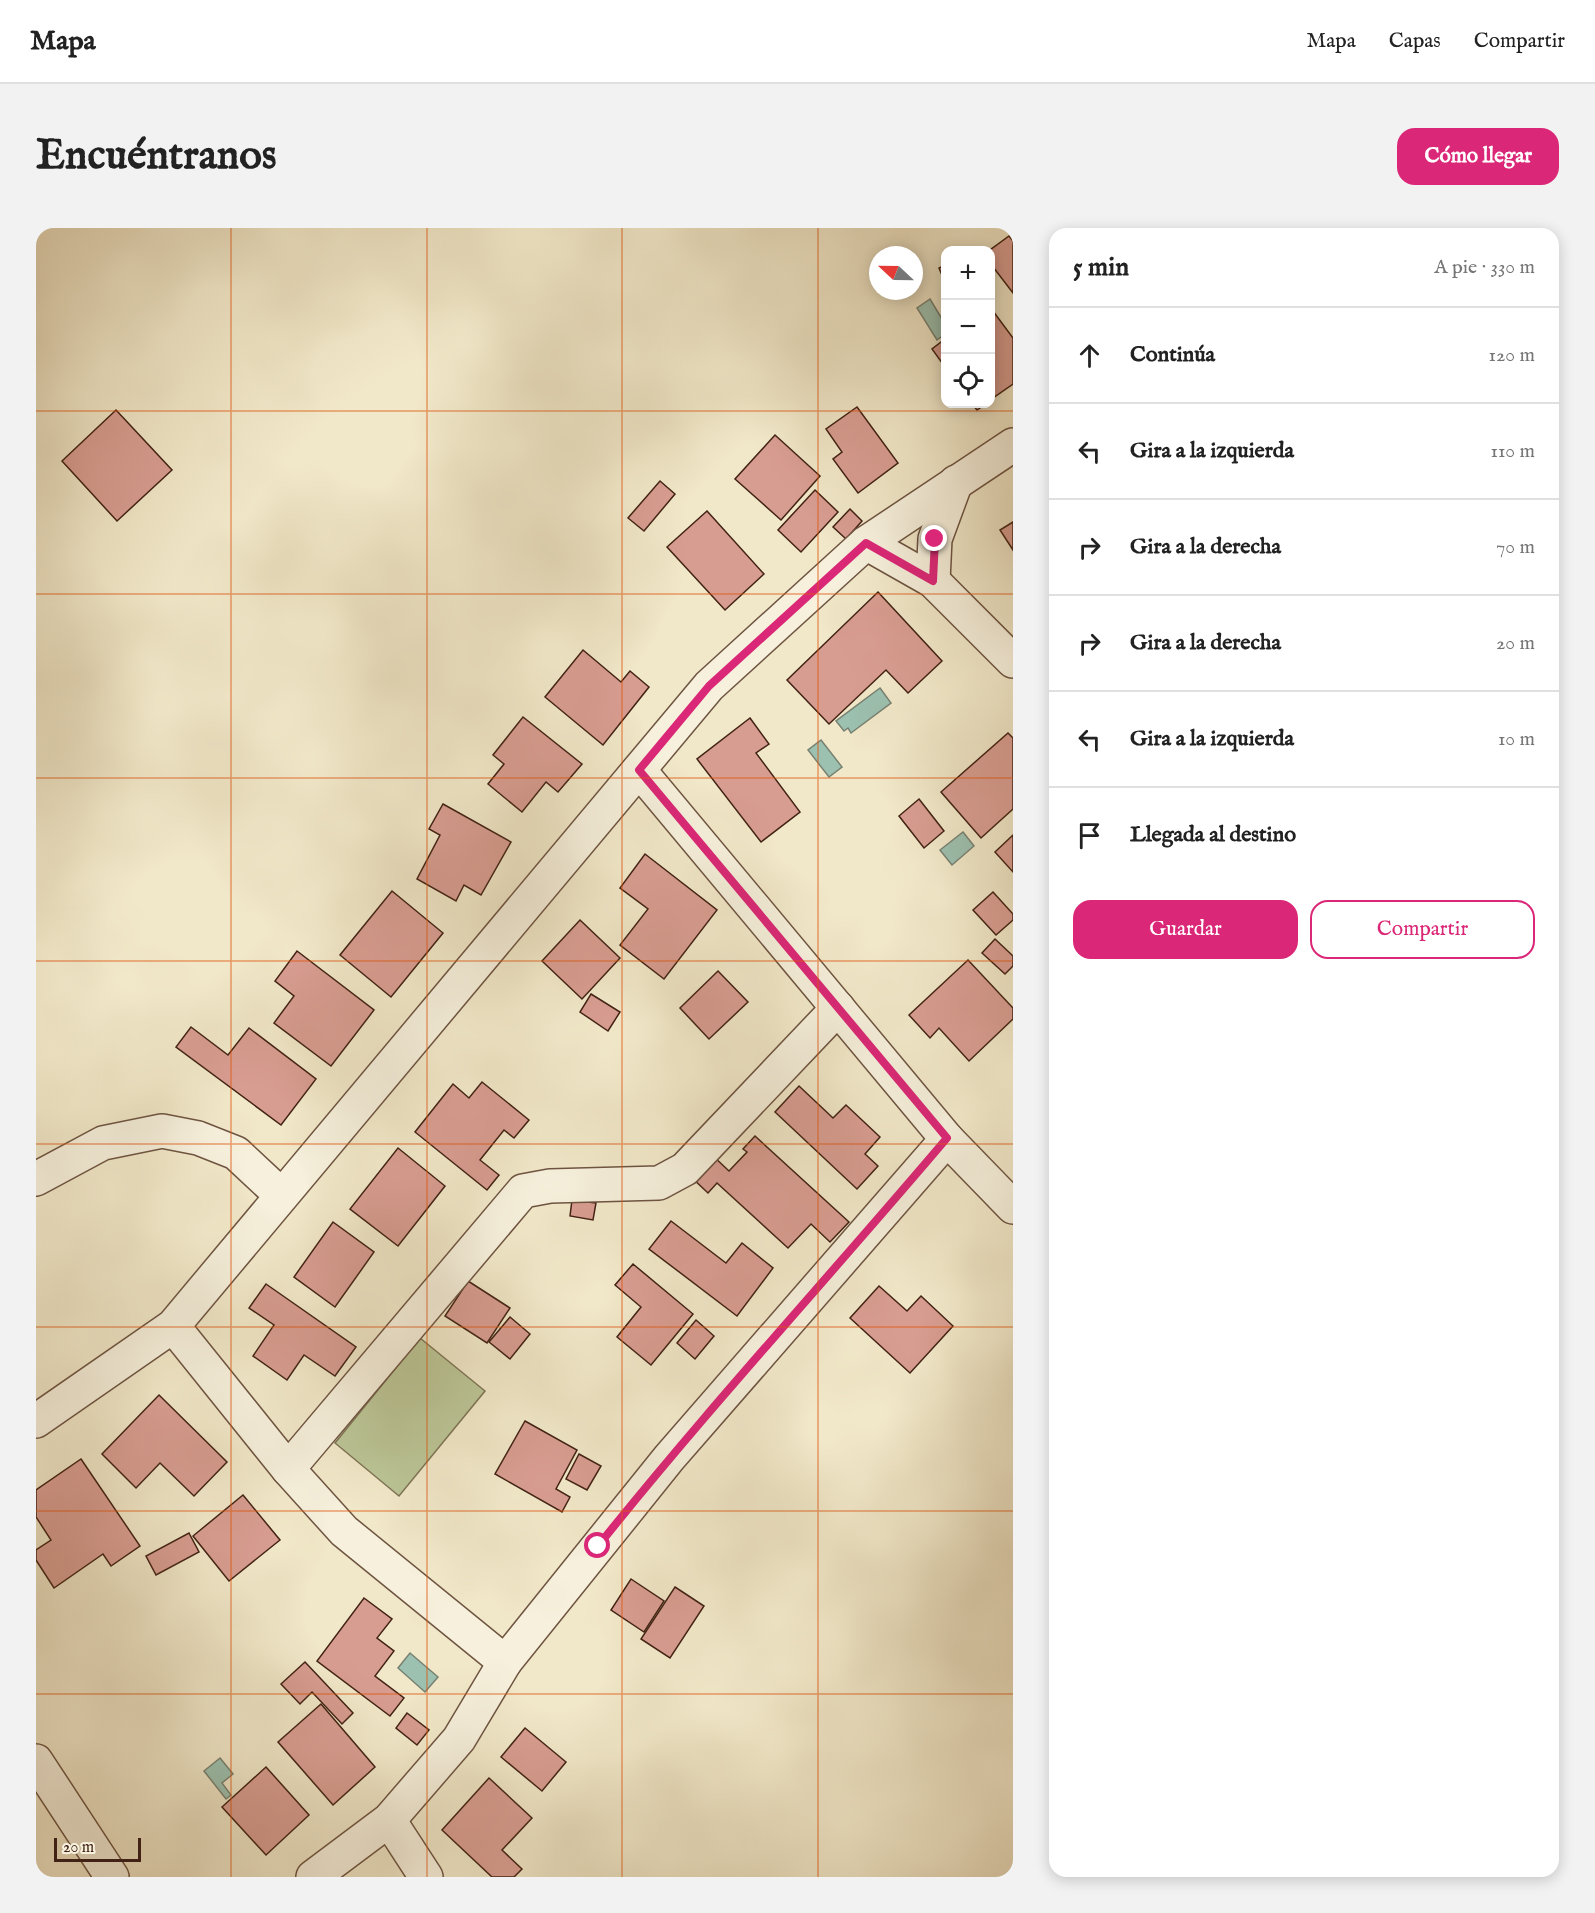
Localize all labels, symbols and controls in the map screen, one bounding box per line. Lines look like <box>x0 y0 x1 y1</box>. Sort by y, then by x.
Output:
text: Mapa <box>30 24 96 59</box>
text: Mapa <box>1307 28 1356 55</box>
text: Capas <box>1389 28 1441 55</box>
text: Compartir <box>1474 28 1565 55</box>
button: Cómo llegar <box>1397 128 1559 185</box>
text: Encuéntranos <box>36 130 277 183</box>
north arrow <box>869 246 923 300</box>
map controls <box>941 246 995 408</box>
button: + <box>941 246 995 300</box>
text: 5 min <box>1073 251 1129 284</box>
text: A pie · 330 m <box>1434 255 1535 280</box>
button: − <box>941 300 995 354</box>
icon: ahead <box>1073 339 1106 372</box>
text: Continúa <box>1130 341 1215 369</box>
text: 120 m <box>1489 343 1535 368</box>
button: locate <box>941 354 995 408</box>
icon: left <box>1073 435 1106 468</box>
text: Gira a la izquierda <box>1130 437 1294 465</box>
text: 110 m <box>1491 439 1535 464</box>
route end <box>921 525 947 551</box>
icon: right <box>1073 531 1106 564</box>
text: Gira a la derecha <box>1130 533 1281 561</box>
text: 70 m <box>1496 535 1535 560</box>
icon: right <box>1073 627 1106 660</box>
text: Gira a la derecha <box>1130 629 1281 657</box>
text: 20 m <box>1496 631 1535 656</box>
icon: left <box>1073 723 1106 756</box>
text: Gira a la izquierda <box>1130 725 1294 753</box>
text: 10 m <box>1498 727 1535 752</box>
icon: arrive <box>1073 819 1106 852</box>
text: Llegada al destino <box>1130 821 1296 849</box>
button: Guardar <box>1073 900 1298 959</box>
button: Compartir <box>1310 900 1535 959</box>
route start <box>584 1532 610 1558</box>
scale bar <box>54 1835 141 1862</box>
text: 20 m <box>63 1838 94 1858</box>

